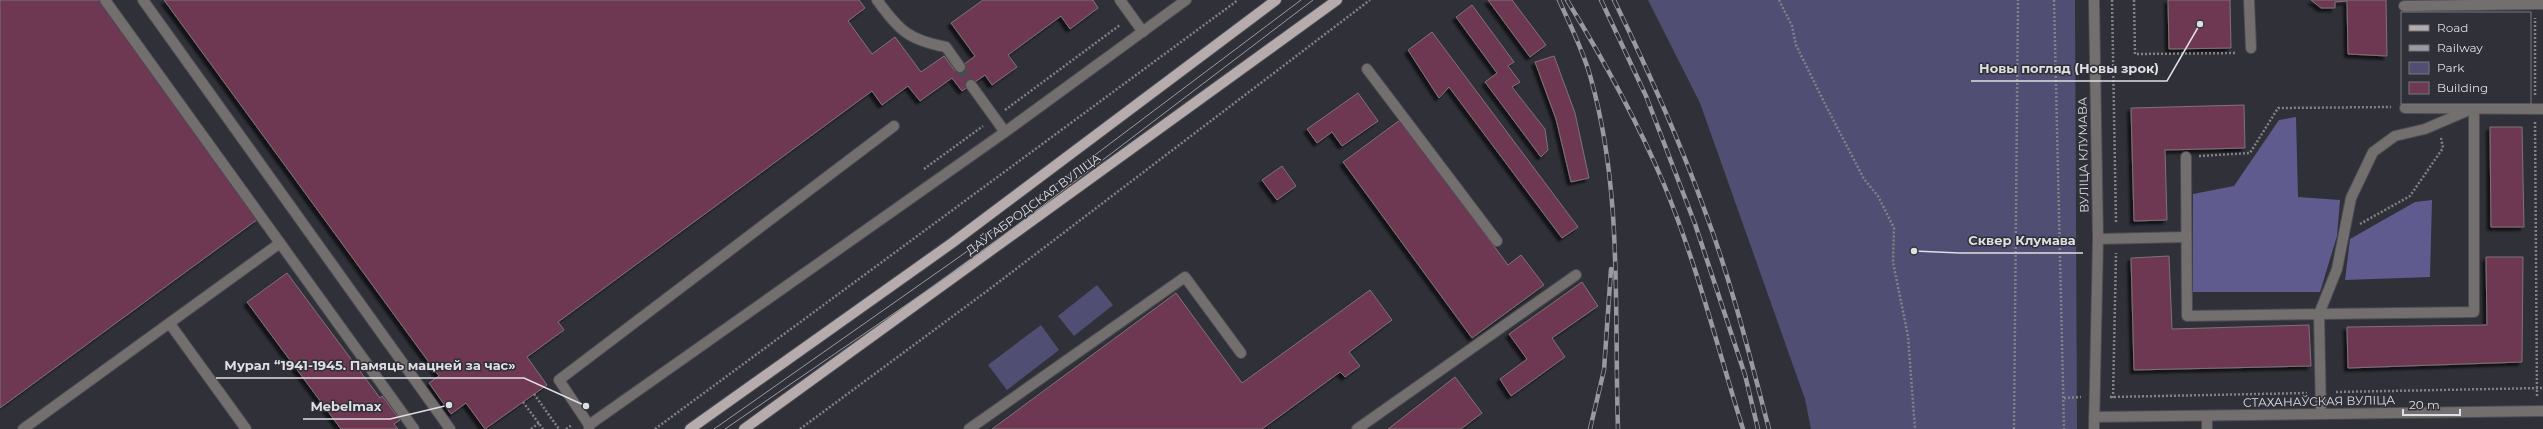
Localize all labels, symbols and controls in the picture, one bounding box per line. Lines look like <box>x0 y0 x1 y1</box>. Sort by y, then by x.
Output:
legend <box>2401 12 2531 104</box>
text: Road <box>2437 20 2468 35</box>
text: Railway <box>2437 40 2483 55</box>
callout: Новы погляд (Новы зрок) <box>1971 56 2167 81</box>
text: Новы погляд (Новы зрок) <box>1979 60 2159 76</box>
text: Park <box>2437 60 2465 75</box>
text: Building <box>2437 80 2488 95</box>
street label: ВУЛІЦА КЛУМАВА <box>2074 97 2092 213</box>
street label: ДАЎГАБРОДСКАЯ ВУЛІЦА <box>963 150 1103 258</box>
callout: Сквер Клумава <box>1960 228 2083 253</box>
text: Сквер Клумава <box>1968 232 2076 248</box>
callout: Мурал “1941-1945. Памяць мацней за час» <box>216 353 524 378</box>
text: Мурал “1941-1945. Памяць мацней за час» <box>224 357 516 373</box>
scale bar <box>2403 391 2460 417</box>
street label: СТАХАНАЎСКАЯ ВУЛІЦА <box>2243 392 2395 410</box>
callout: Mebelmax <box>303 394 390 419</box>
text: 20 m <box>2409 397 2440 412</box>
text: Mebelmax <box>310 398 382 414</box>

